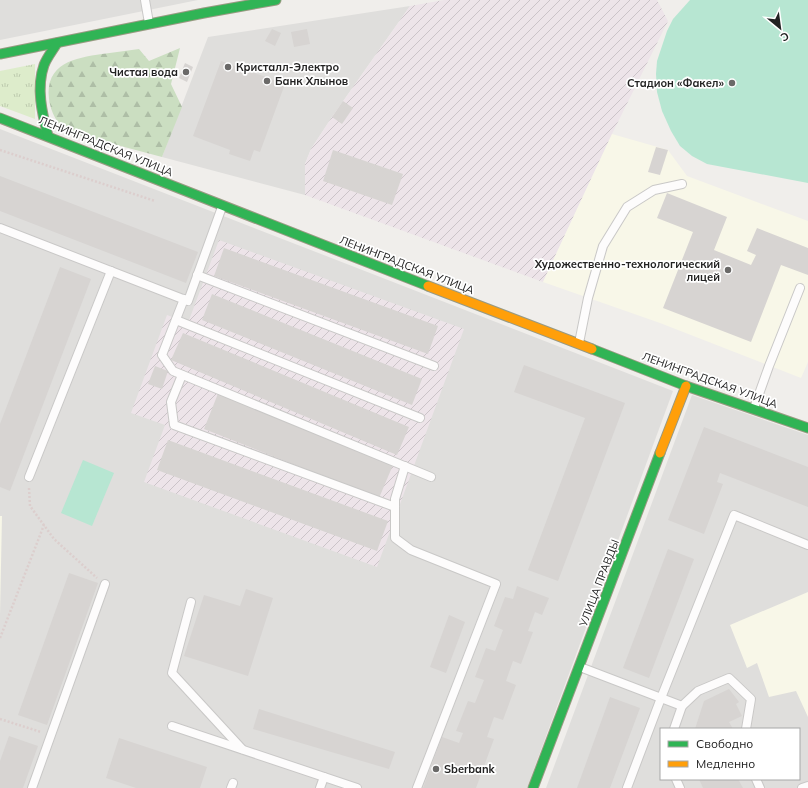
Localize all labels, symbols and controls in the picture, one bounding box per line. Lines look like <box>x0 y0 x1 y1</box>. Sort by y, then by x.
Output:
north arrow <box>760 8 800 48</box>
text: С <box>778 29 792 45</box>
place label: Кристалл-Электро <box>236 60 340 74</box>
marker: Кристалл-Электро <box>223 62 233 72</box>
place label: Чистая вода <box>109 65 178 79</box>
marker: Чистая вода <box>181 67 191 77</box>
place label: Банк Хлынов <box>275 74 348 88</box>
marker: Банк Хлынов <box>262 76 272 86</box>
place label: Стадион «Факел» <box>627 76 725 90</box>
marker: Стадион «Факел» <box>727 78 737 88</box>
street label: ЛЕНИНГРАДСКАЯ УЛИЦА <box>37 113 175 179</box>
street label: ЛЕНИНГРАДСКАЯ УЛИЦА <box>338 233 476 297</box>
place label: Художественно-технологический лицей <box>534 257 720 284</box>
marker: Художественно-технологический лицей <box>723 265 733 275</box>
street label: ЛЕНИНГРАДСКАЯ УЛИЦА <box>640 349 780 411</box>
street label: УЛИЦА ПРАВДЫ <box>576 537 622 630</box>
legend <box>660 728 800 780</box>
text: Свободно <box>696 736 753 751</box>
text: Медленно <box>696 756 755 771</box>
place label: Sberbank <box>444 762 496 776</box>
marker: Sberbank <box>431 764 441 774</box>

